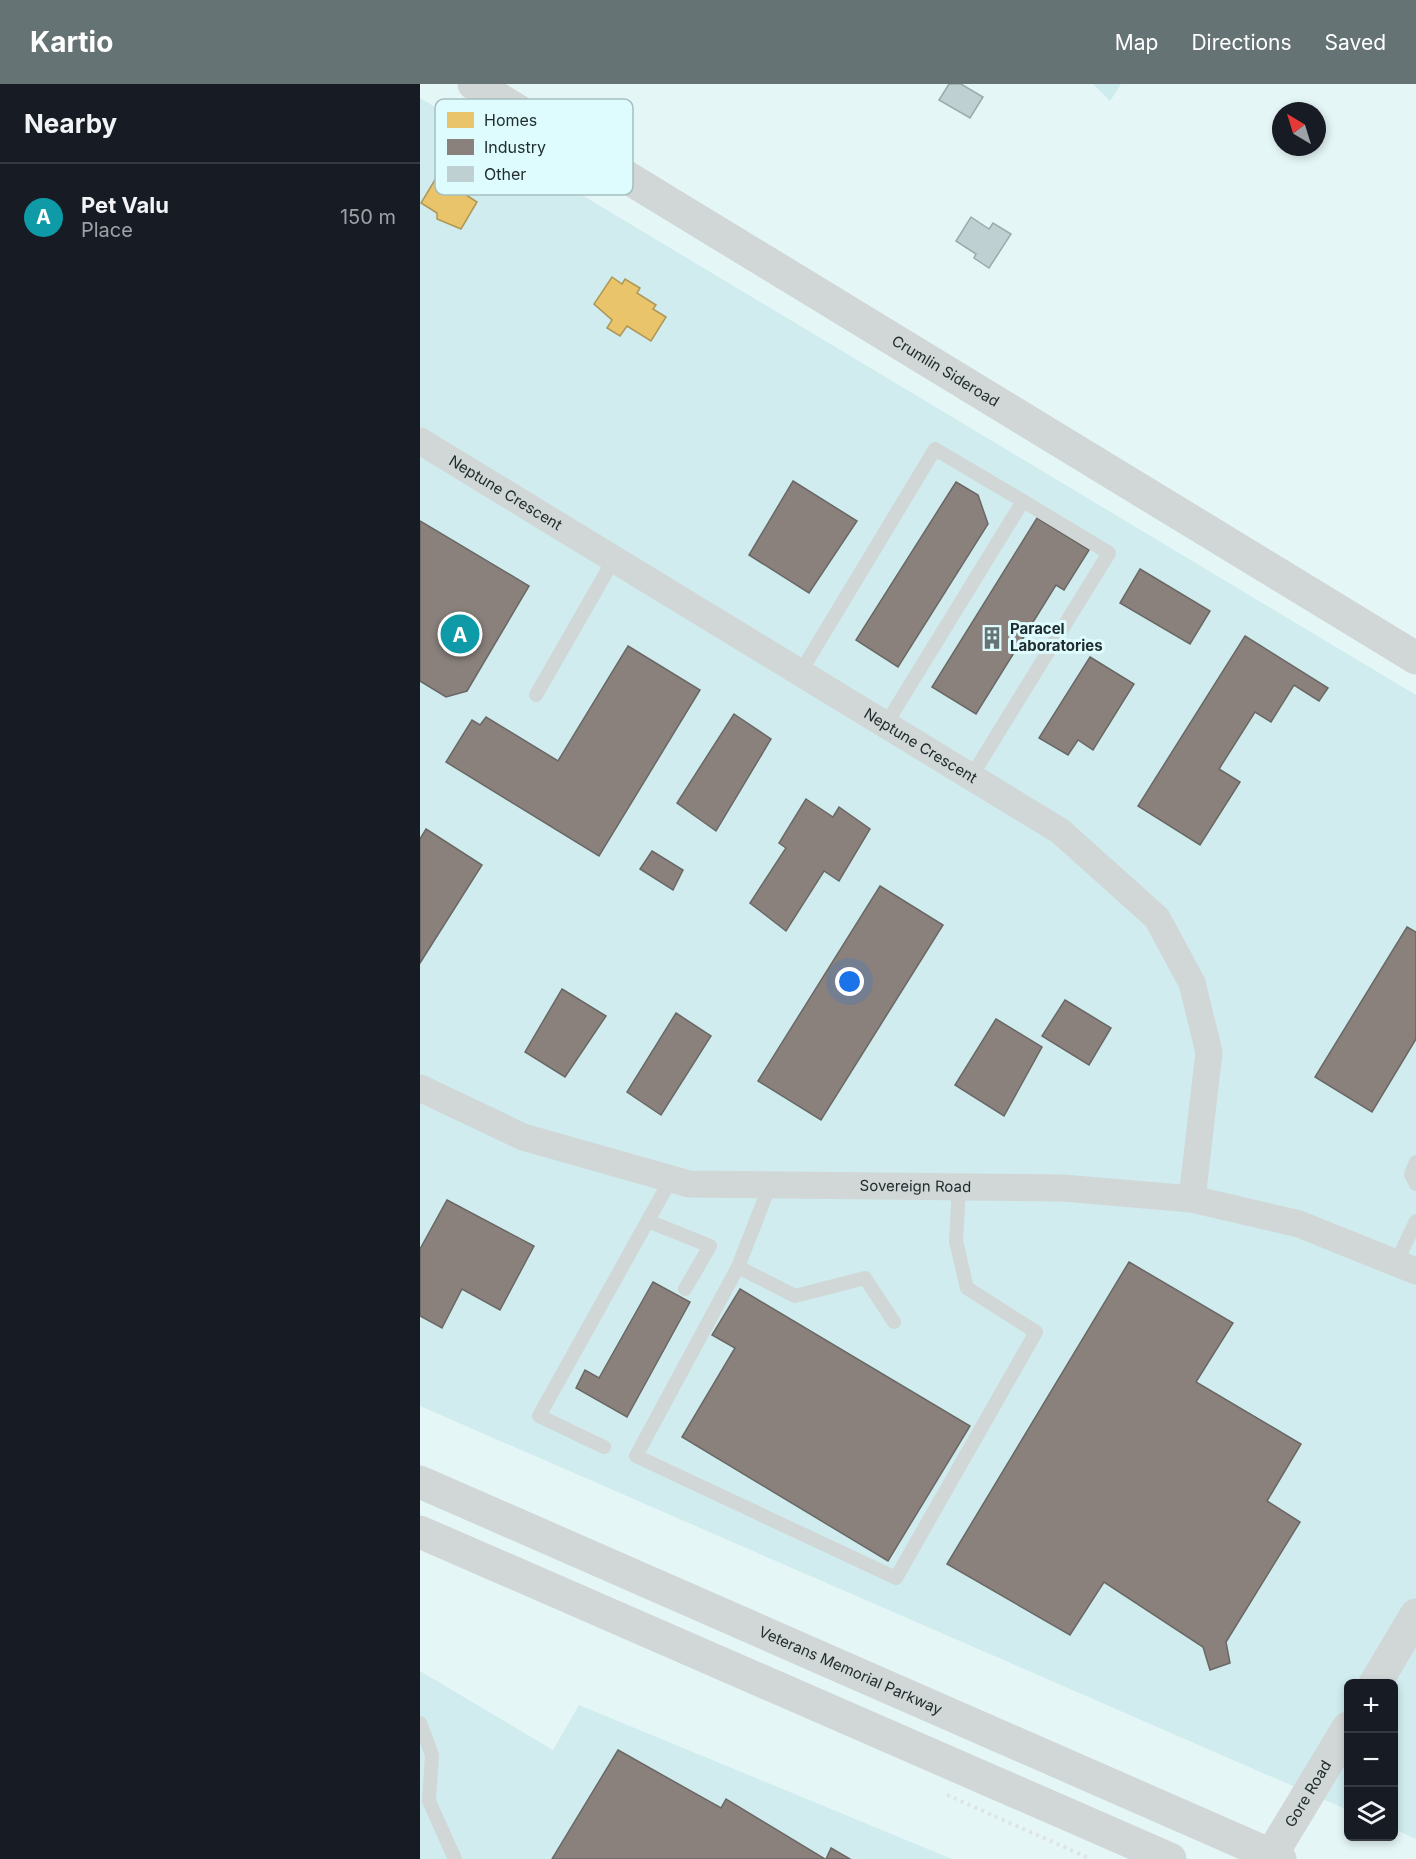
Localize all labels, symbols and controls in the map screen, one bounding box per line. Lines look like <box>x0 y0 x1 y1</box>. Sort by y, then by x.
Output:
text: Kartio <box>30 25 113 59</box>
text: Map <box>1115 30 1158 55</box>
text: Directions <box>1191 30 1292 55</box>
text: Saved <box>1325 30 1386 55</box>
legend <box>435 99 633 195</box>
north arrow <box>1272 102 1326 156</box>
text: Nearby <box>24 108 117 139</box>
text: Homes <box>484 110 537 130</box>
text: Industry <box>484 137 546 157</box>
text: Other <box>484 164 526 184</box>
text: Pet Valu <box>81 192 169 218</box>
text: A <box>36 205 51 229</box>
text: 150 m <box>340 205 396 229</box>
text: Place <box>81 218 133 242</box>
street label: Crumlin Sideroad <box>888 331 1003 411</box>
street label: Neptune Crescent <box>446 451 566 534</box>
pin: A <box>440 612 480 656</box>
place label: Paracel Laboratories <box>1010 619 1103 655</box>
building icon: Paracel Laboratories <box>979 625 1005 651</box>
street label: Neptune Crescent <box>861 704 981 787</box>
your location <box>835 967 864 996</box>
street label: Sovereign Road <box>860 1176 971 1196</box>
street label: Veterans Memorial Parkway <box>756 1622 946 1719</box>
map controls <box>1344 1679 1398 1841</box>
button: + <box>1344 1679 1398 1733</box>
button: − <box>1344 1733 1398 1787</box>
street label: Gore Road <box>1280 1757 1335 1831</box>
button: layers <box>1344 1787 1398 1841</box>

